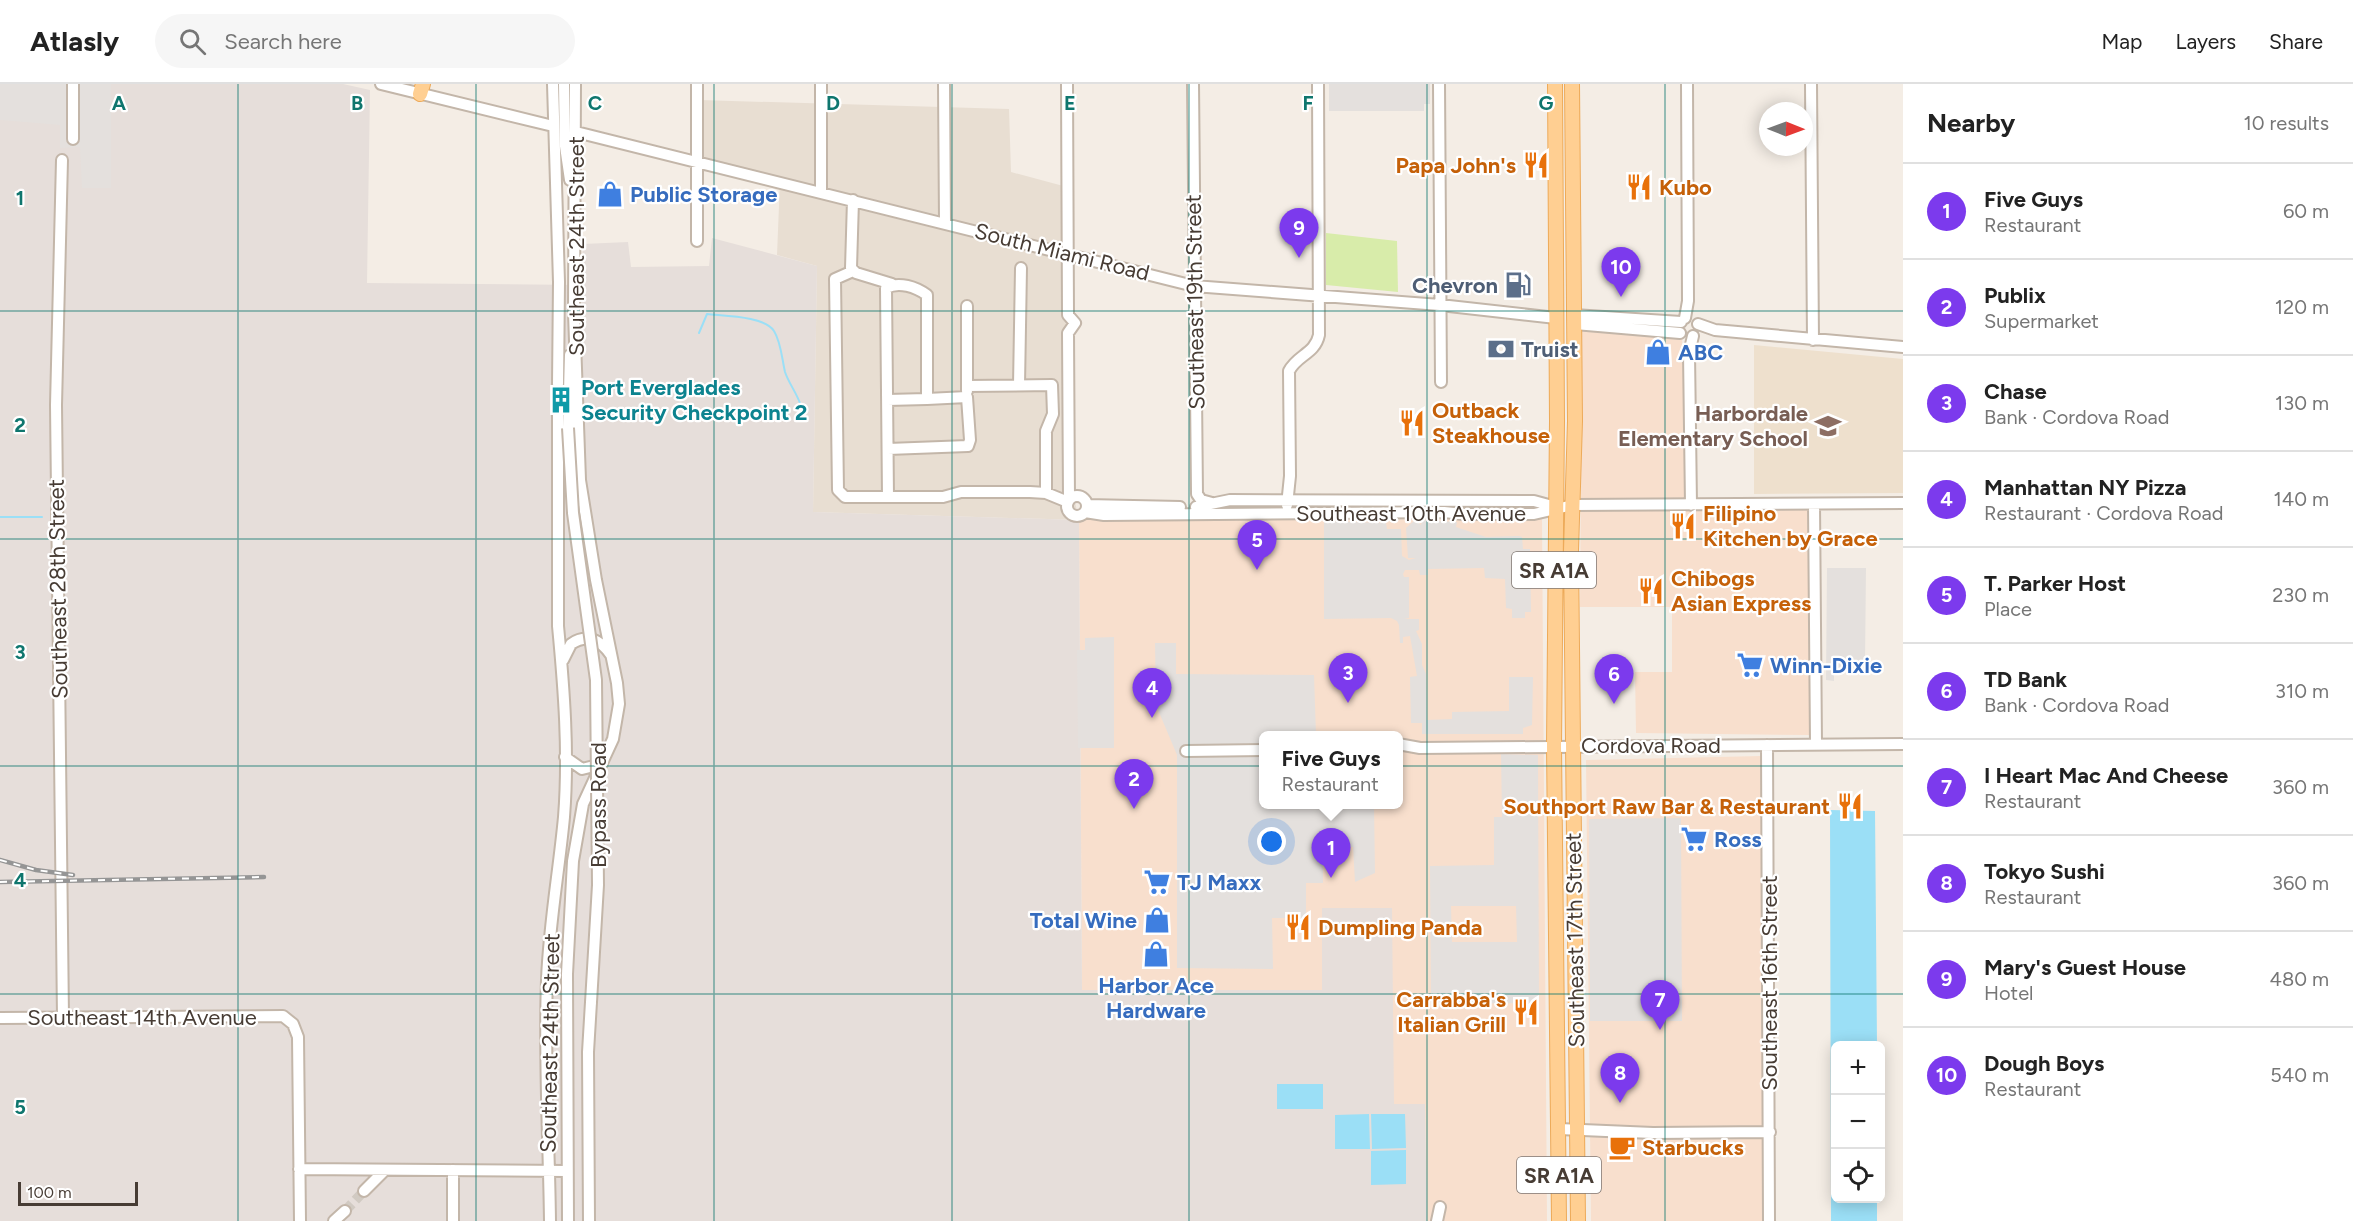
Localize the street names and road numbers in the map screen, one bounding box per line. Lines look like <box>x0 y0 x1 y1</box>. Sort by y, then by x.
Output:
street label: Southeast 24th Street <box>563 136 590 356</box>
street label: Southeast 19th Street <box>1180 194 1210 410</box>
street label: South Miami Road <box>972 217 1152 287</box>
street label: Southeast 28th Street <box>43 479 73 699</box>
street label: Southeast 10th Avenue <box>1296 500 1526 527</box>
road number: SR A1A <box>1512 552 1596 588</box>
street label: Cordova Road <box>1581 732 1721 759</box>
street label: Bypass Road <box>585 742 612 868</box>
street label: Southeast 17th Street <box>1560 832 1590 1048</box>
street label: Southeast 16th Street <box>1756 875 1783 1091</box>
street label: Southeast 24th Street <box>535 933 565 1153</box>
street label: Southeast 14th Avenue <box>27 1004 257 1031</box>
road number: SR A1A <box>1517 1157 1601 1193</box>

